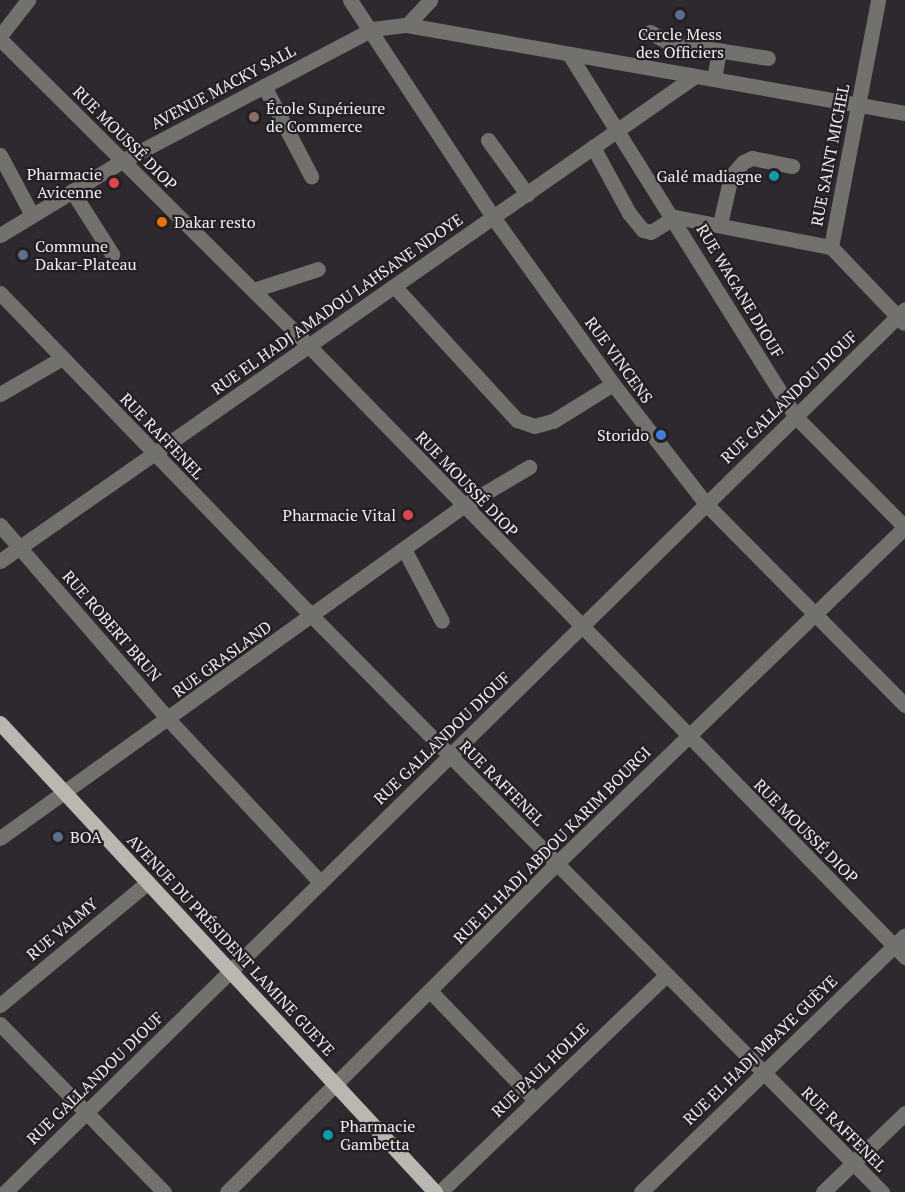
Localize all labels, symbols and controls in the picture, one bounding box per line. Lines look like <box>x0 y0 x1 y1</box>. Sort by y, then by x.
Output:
marker: Cercle Mess des Officiers <box>673 8 687 22</box>
place label: Cercle Mess des Officiers <box>636 24 724 62</box>
street label: AVENUE MACKY SALL <box>148 41 298 133</box>
street label: RUE MOUSSÉ DIOP <box>69 82 181 194</box>
street label: RUE SAINT MICHEL <box>807 82 853 228</box>
place label: École Supérieure de Commerce <box>266 98 385 136</box>
marker: École Supérieure de Commerce <box>247 110 261 124</box>
place label: Pharmacie Avicenne <box>27 164 102 202</box>
place label: Galé madiagne <box>657 166 762 186</box>
marker: Galé madiagne <box>767 169 781 183</box>
marker: Pharmacie Avicenne <box>107 176 121 190</box>
street label: RUE EL HADJ AMADOU LAHSANE NDOYE <box>208 209 466 399</box>
place label: Dakar resto <box>174 212 256 232</box>
marker: Dakar resto <box>155 215 169 229</box>
street label: RUE WAGANE DIOUF <box>692 221 788 361</box>
place label: Commune Dakar-Plateau <box>35 236 137 274</box>
marker: Commune Dakar-Plateau <box>16 248 30 262</box>
street label: RUE VINCENS <box>581 313 657 407</box>
street label: RUE GALLANDOU DIOUF <box>717 327 861 467</box>
street label: RUE RAFFENEL <box>116 389 208 483</box>
place label: Storido <box>597 425 649 445</box>
street label: RUE MOUSSÉ DIOP <box>412 427 522 541</box>
marker: Storido <box>654 428 668 442</box>
place label: Pharmacie Vital <box>282 505 396 525</box>
marker: Pharmacie Vital <box>401 508 415 522</box>
street label: RUE ROBERT BRUN <box>59 567 165 685</box>
street label: RUE GRASLAND <box>169 617 275 701</box>
street label: RUE GALLANDOU DIOUF <box>370 668 514 808</box>
street label: RUE RAFFENEL <box>456 737 548 829</box>
street label: RUE EL HADJ ABDOU KARIM BOURGI <box>449 742 655 948</box>
street label: RUE MOUSSÉ DIOP <box>750 775 862 887</box>
place label: BOA <box>70 827 102 847</box>
marker: BOA <box>51 830 65 844</box>
street label: AVENUE DU PRÉSIDENT LAMINE GUEYE <box>123 830 339 1060</box>
street label: RUE VALMY <box>22 894 102 964</box>
street label: RUE EL HADJ MBAYE GUÈYE <box>679 971 841 1129</box>
street label: RUE GALLANDOU DIOUF <box>23 1008 167 1148</box>
street label: RUE PAUL HOLLE <box>488 1019 592 1121</box>
street label: RUE RAFFENEL <box>798 1083 890 1175</box>
place label: Pharmacie Gambetta <box>340 1116 415 1154</box>
marker: Pharmacie Gambetta <box>321 1128 335 1142</box>

